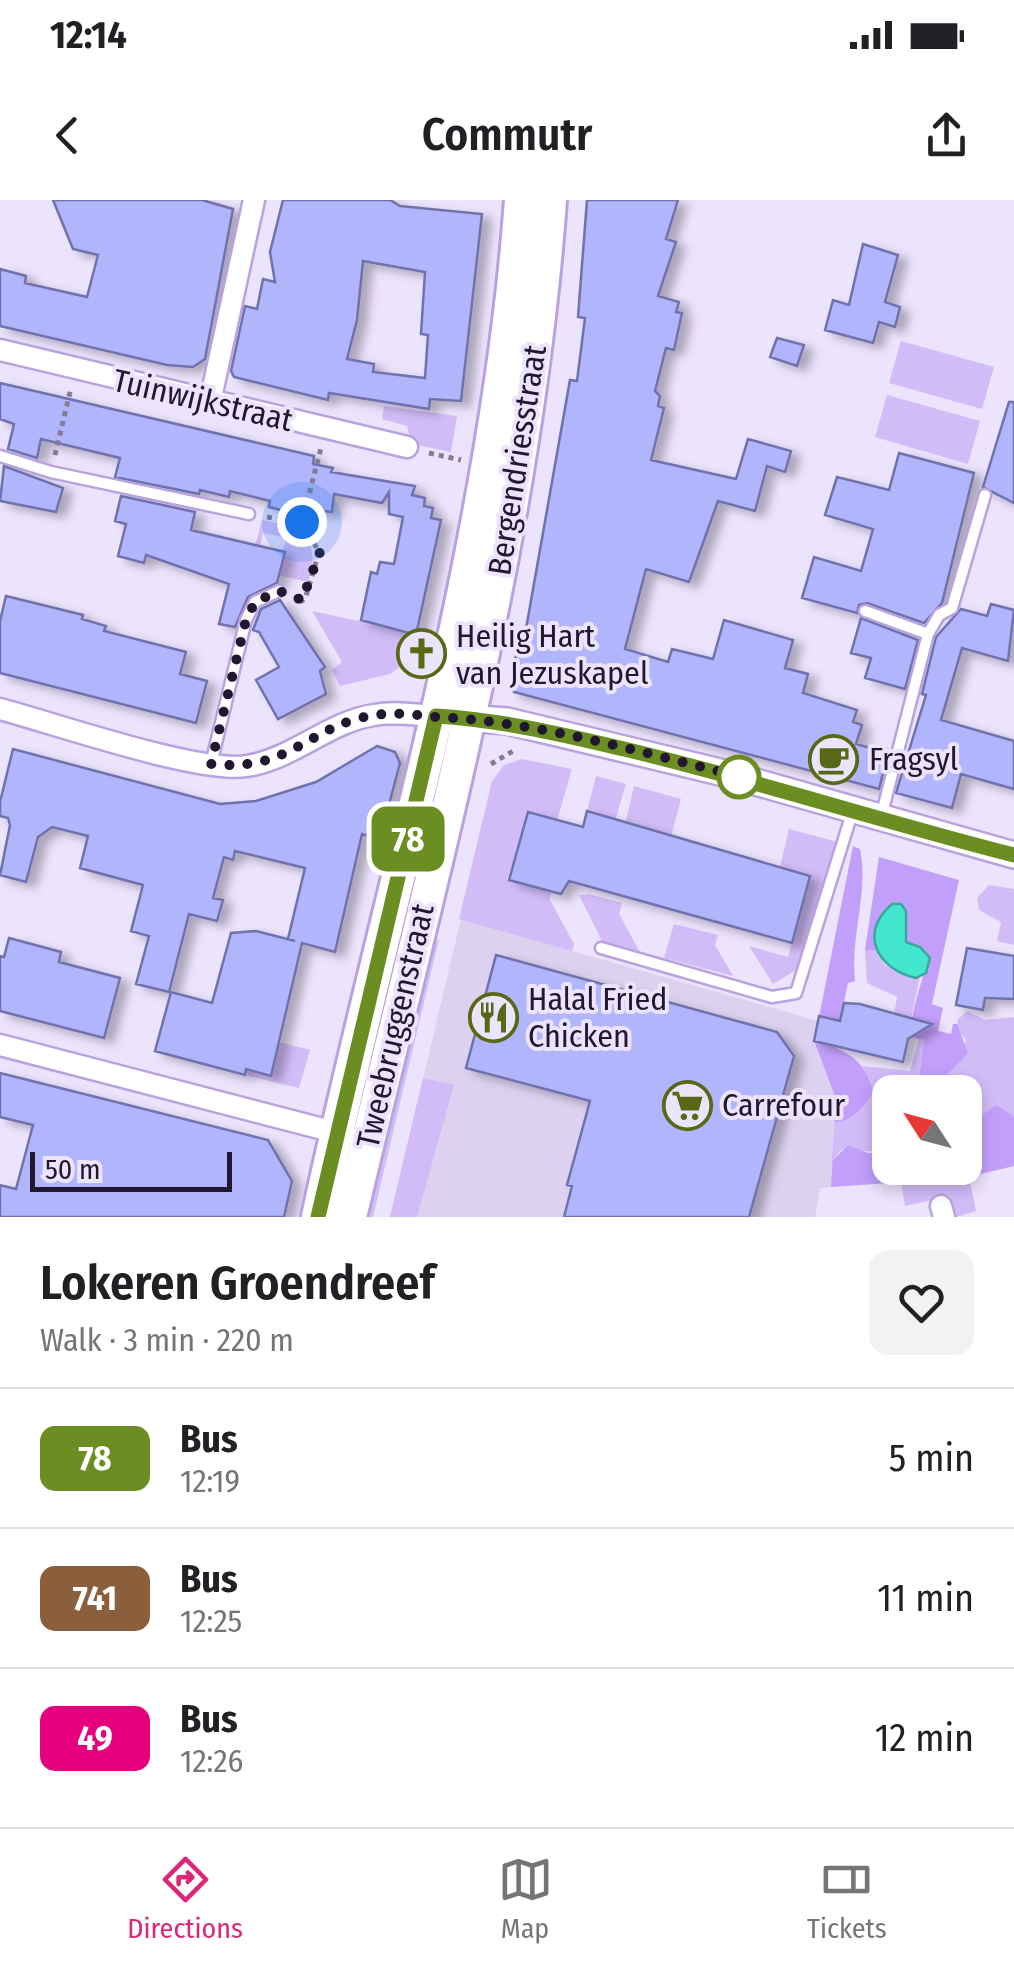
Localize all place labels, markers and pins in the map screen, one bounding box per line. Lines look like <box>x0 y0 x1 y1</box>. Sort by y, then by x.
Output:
place label: Heilig Hart van Jezuskapel <box>456 617 648 692</box>
church icon: Heilig Hart van Jezuskapel <box>395 628 447 680</box>
cafe icon: Fragsyl <box>808 733 860 785</box>
place label: Fragsyl <box>869 740 958 778</box>
unlabelled marker <box>718 756 760 798</box>
place label: Halal Fried Chicken <box>528 980 667 1055</box>
restaurant icon: Halal Fried Chicken <box>467 991 519 1043</box>
supermarket icon: Carrefour <box>661 1079 713 1131</box>
place label: Carrefour <box>722 1086 845 1124</box>

